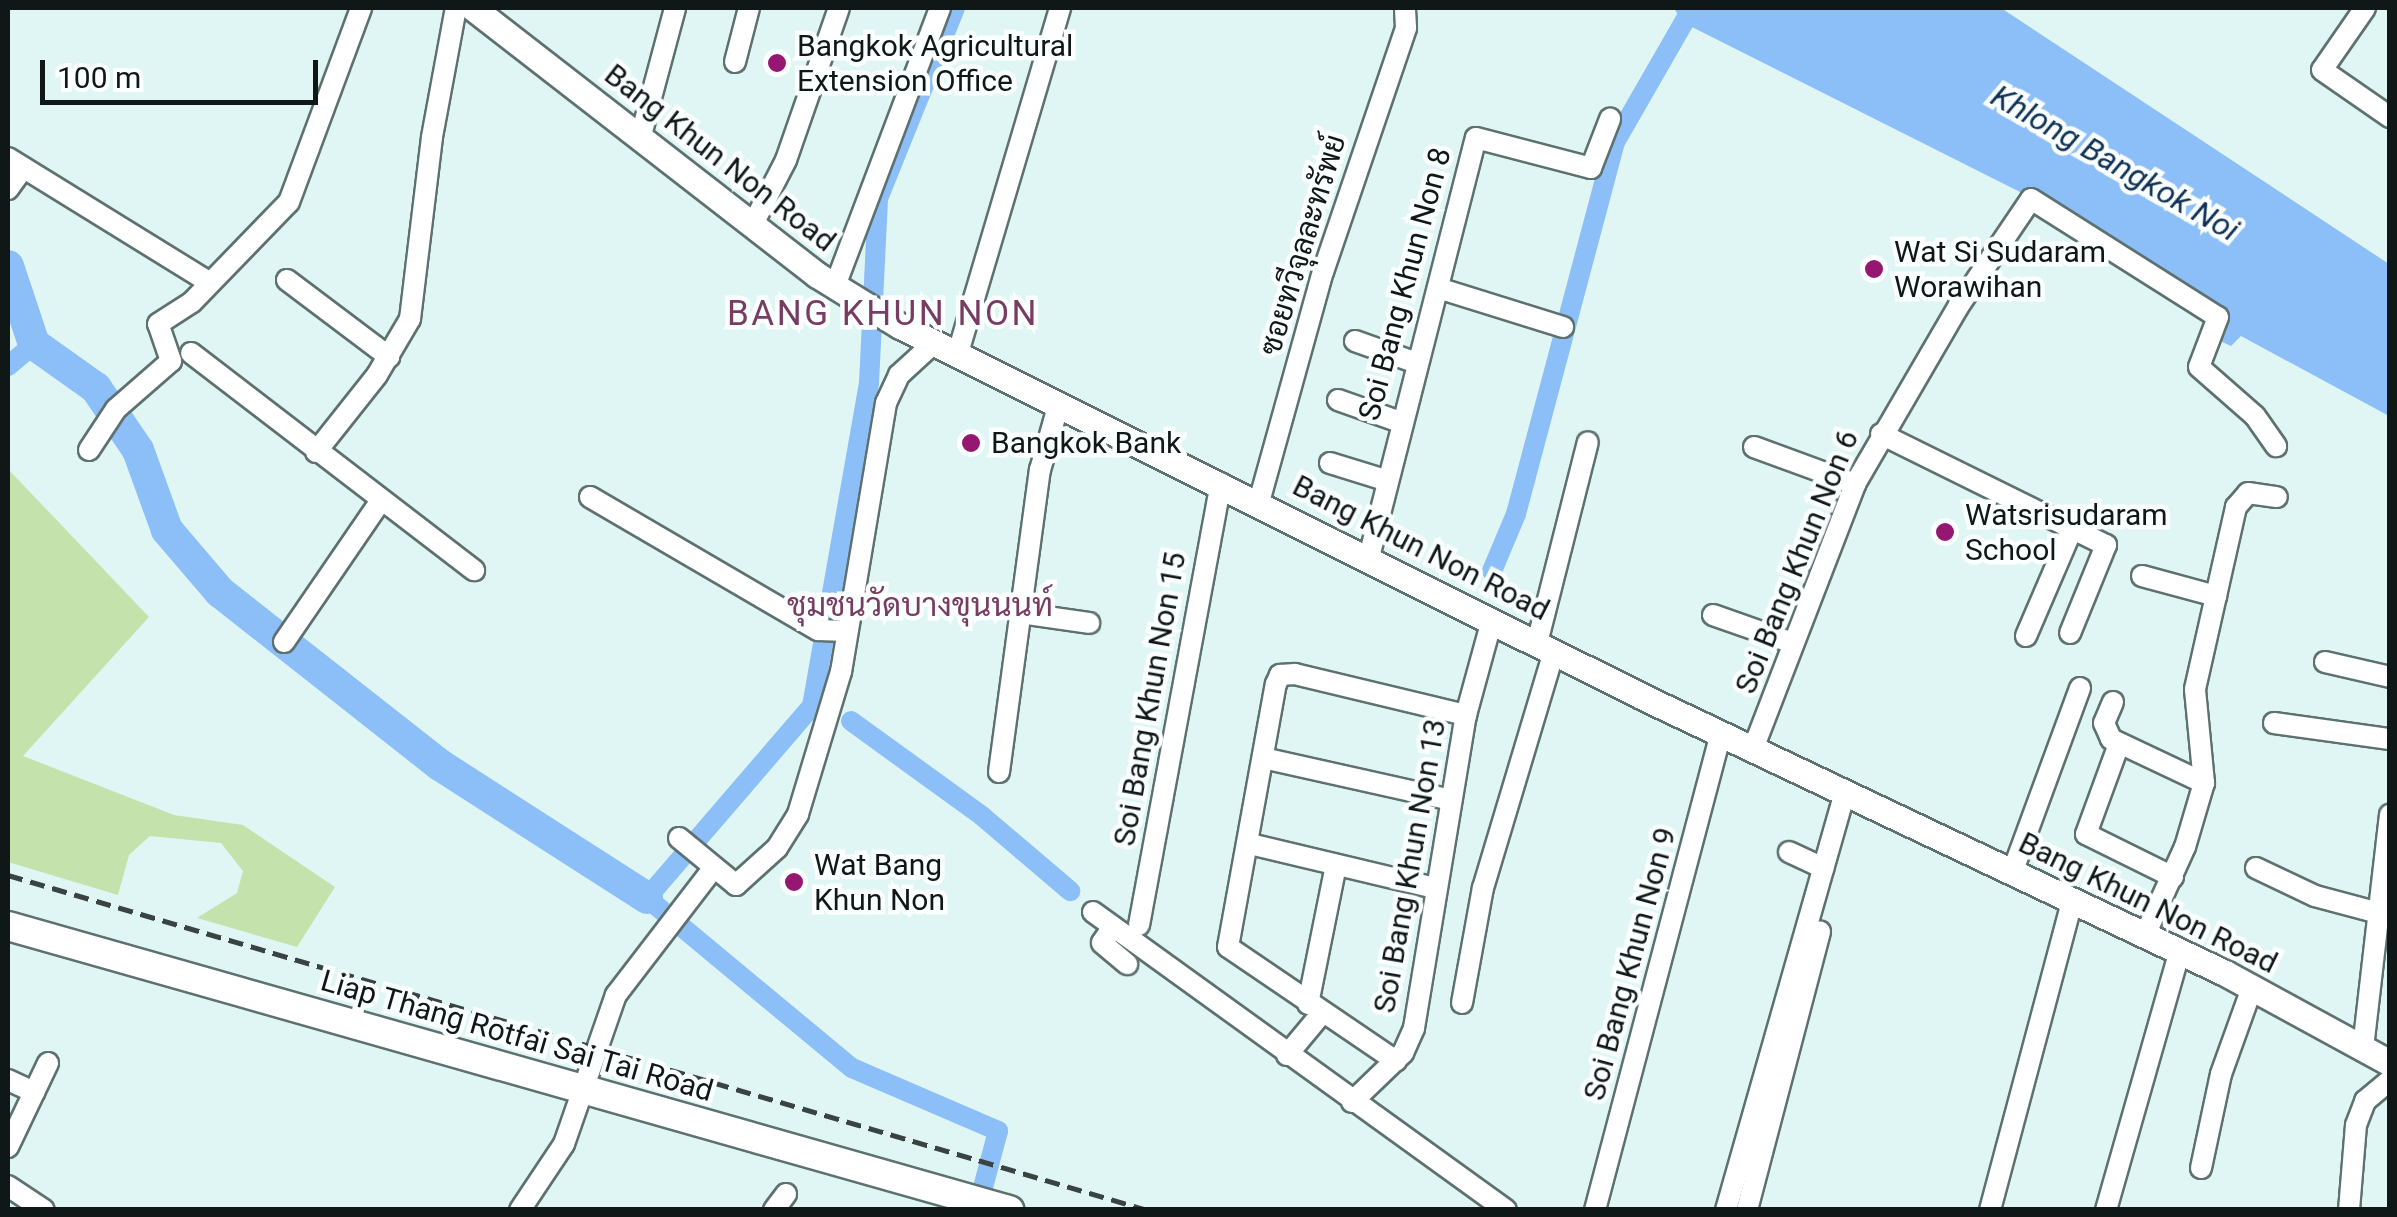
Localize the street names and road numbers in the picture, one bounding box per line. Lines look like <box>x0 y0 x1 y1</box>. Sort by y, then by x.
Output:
street label: Bang Khun Non Road <box>597 57 843 259</box>
street label: ซอยทวีจุลละทรัพย์ <box>1252 130 1354 360</box>
street label: Soi Bang Khun Non 8 <box>1351 144 1459 424</box>
street label: Soi Bang Khun Non 6 <box>1728 425 1866 699</box>
street label: Bang Khun Non Road <box>1287 468 1555 628</box>
street label: Soi Bang Khun Non 15 <box>1106 549 1194 849</box>
street label: Soi Bang Khun Non 13 <box>1366 716 1454 1016</box>
street label: Soi Bang Khun Non 9 <box>1576 824 1684 1104</box>
street label: Bang Khun Non Road <box>2013 825 2283 981</box>
street label: Liap Thang Rotfai Sai Tai Road <box>316 963 718 1109</box>

